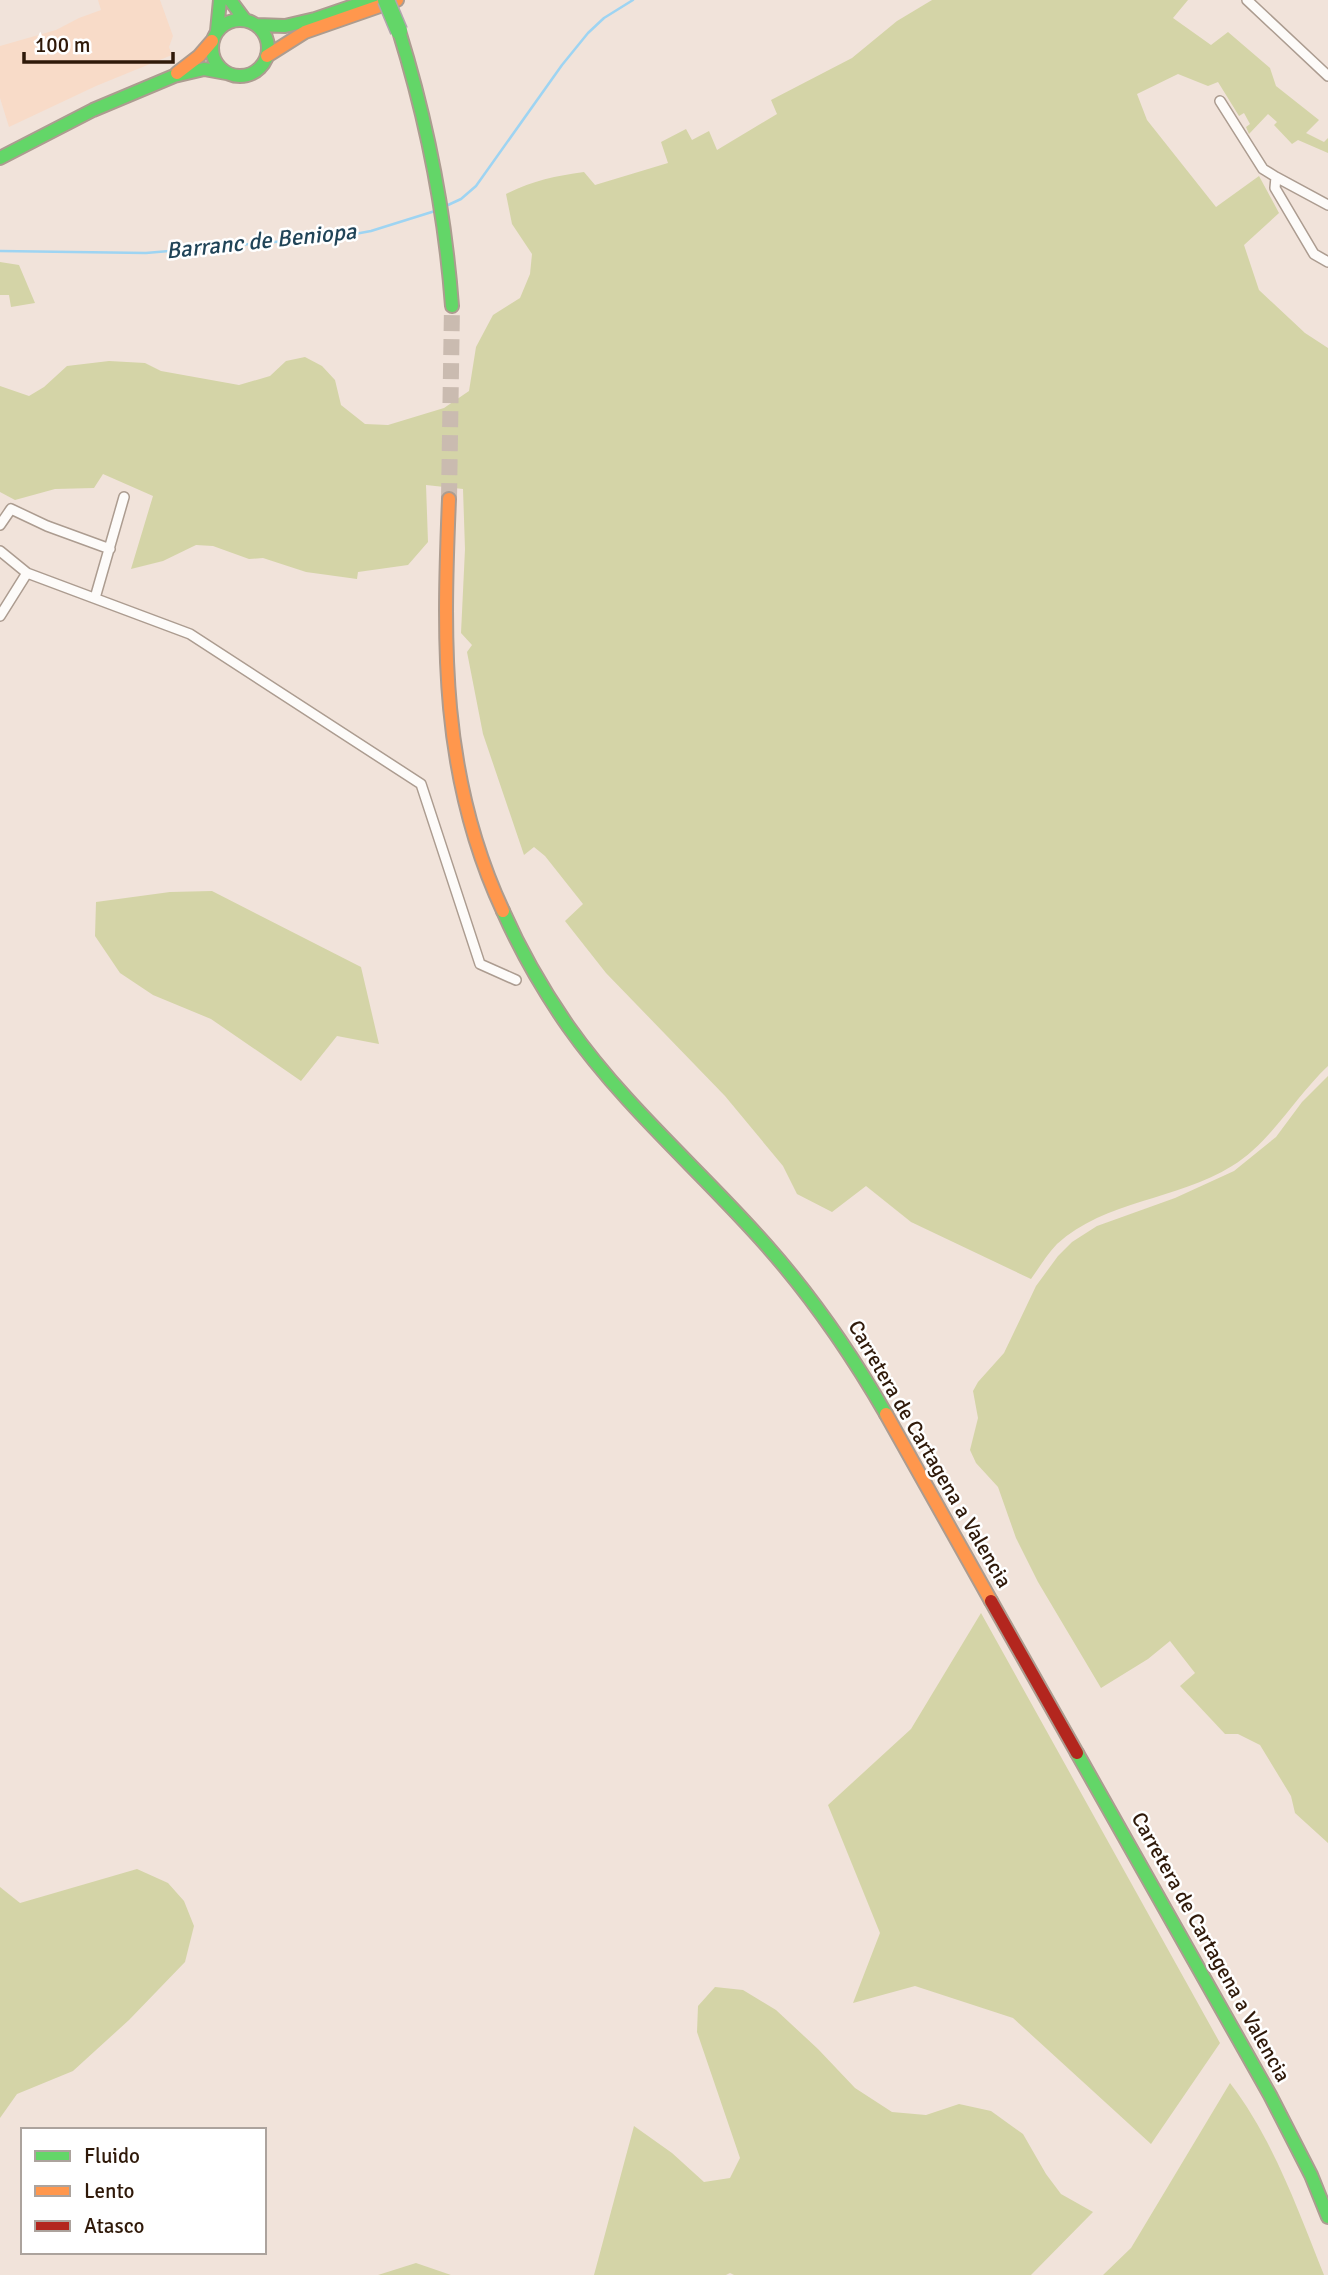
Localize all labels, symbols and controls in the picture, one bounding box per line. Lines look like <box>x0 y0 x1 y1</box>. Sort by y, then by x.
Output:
scale bar <box>24 21 173 65</box>
text: 100 m <box>35 32 90 58</box>
water label: Barranc de Beniopa <box>164 216 359 265</box>
street label: Carretera de Cartagena a Valencia <box>843 1316 1017 1592</box>
street label: Carretera de Cartagena a Valencia <box>1126 1807 1296 2087</box>
legend <box>21 2128 266 2254</box>
text: Fluido <box>84 2143 140 2169</box>
text: Lento <box>84 2178 134 2204</box>
text: Atasco <box>84 2213 144 2239</box>

